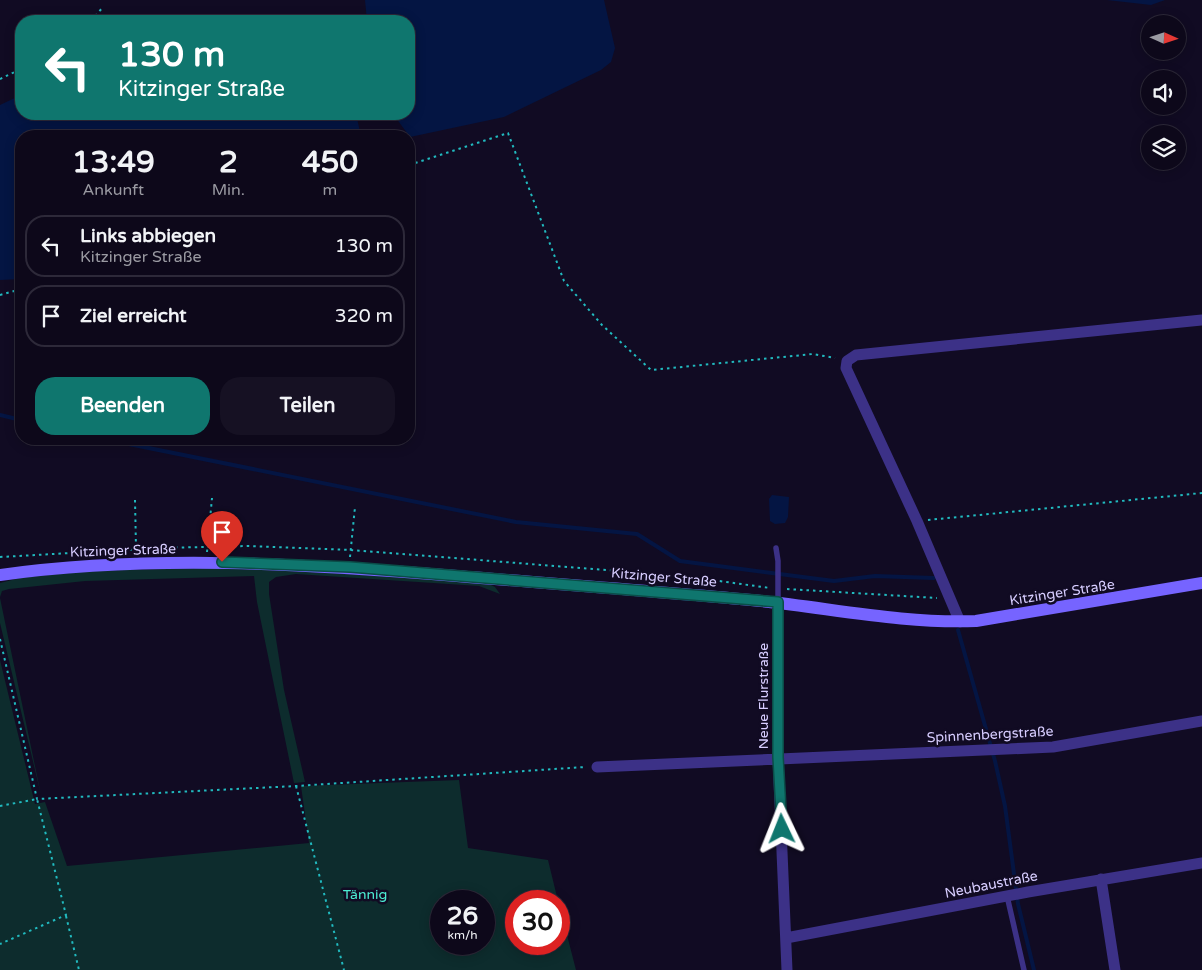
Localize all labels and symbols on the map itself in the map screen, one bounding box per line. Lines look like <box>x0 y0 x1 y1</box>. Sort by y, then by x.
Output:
north arrow <box>1141 15 1186 60</box>
pin <box>201 511 243 562</box>
street label: Kitzinger Straße <box>70 540 176 561</box>
street label: Kitzinger Straße <box>610 564 718 591</box>
street label: Kitzinger Straße <box>1008 576 1116 609</box>
street label: Neue Flurstraße <box>755 643 772 749</box>
street label: Spinnenbergstraße <box>926 723 1054 746</box>
position arrow <box>755 802 807 854</box>
street label: Neubaustraße <box>943 867 1039 902</box>
park label: Tännig <box>343 886 387 903</box>
speed limit sign: 30 <box>505 890 570 955</box>

